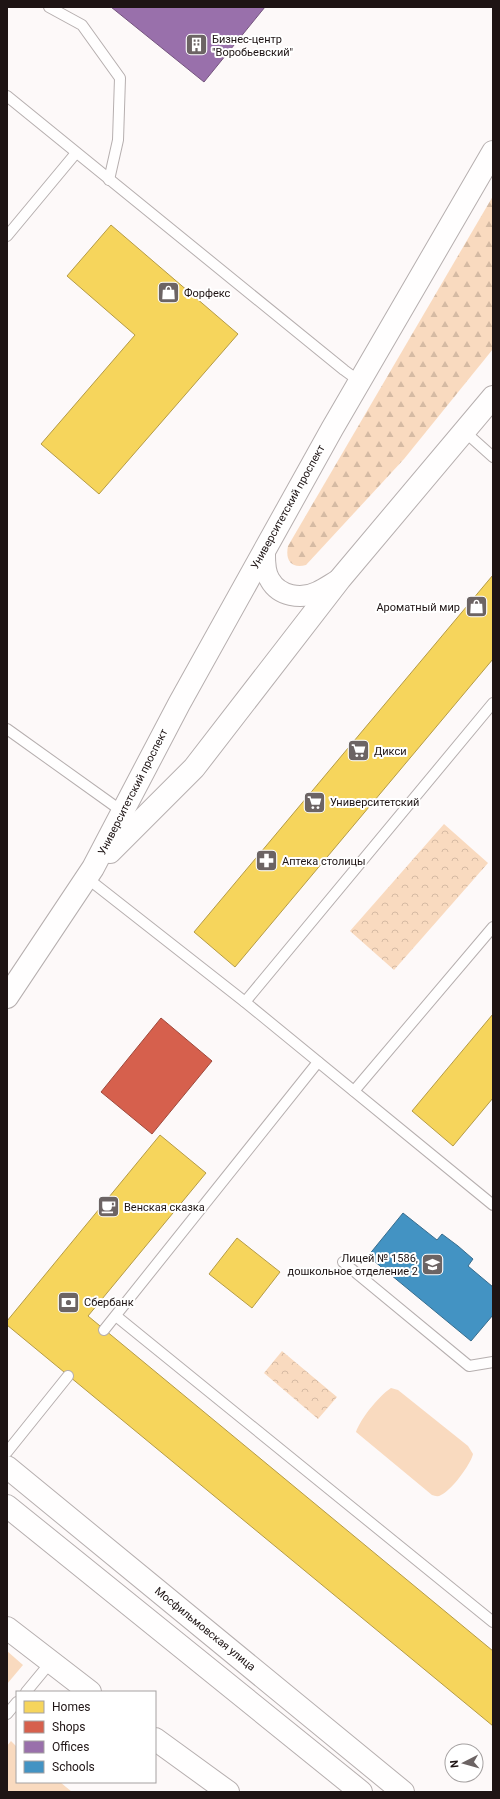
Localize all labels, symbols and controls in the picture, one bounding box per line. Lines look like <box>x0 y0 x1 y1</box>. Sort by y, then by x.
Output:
building icon: Бизнес-центр "Воробьевский" <box>183 32 209 58</box>
place label: Бизнес-центр "Воробьевский" <box>212 33 293 59</box>
shop icon: Форфекс <box>155 280 181 306</box>
place label: Форфекс <box>184 287 231 300</box>
street label: Университетский проспект <box>248 442 328 571</box>
shop icon: Ароматный мир <box>463 594 489 620</box>
place label: Ароматный мир <box>376 601 460 614</box>
street label: Университетский проспект <box>95 726 171 857</box>
supermarket icon: Дикси <box>345 738 371 764</box>
place label: Дикси <box>374 745 407 758</box>
supermarket icon: Университетский <box>302 789 328 815</box>
place label: Университетский <box>330 796 419 809</box>
pharmacy icon: Аптека столицы <box>254 848 280 874</box>
place label: Аптека столицы <box>282 855 366 868</box>
cafe icon: Венская сказка <box>95 1194 121 1220</box>
place label: Венская сказка <box>124 1201 205 1214</box>
school or university icon: Лицей № 1586, дошкольное отделение 2 <box>420 1251 446 1277</box>
place label: Лицей № 1586, дошкольное отделение 2 <box>288 1252 418 1278</box>
bank icon: Сбербанк <box>55 1289 81 1315</box>
place label: Сбербанк <box>84 1296 134 1309</box>
street label: Мосфильмовская улица <box>152 1584 258 1674</box>
legend <box>16 1691 156 1783</box>
text: Homes <box>52 1700 90 1714</box>
text: Shops <box>52 1720 86 1734</box>
text: Offices <box>52 1740 89 1754</box>
north arrow <box>444 1743 484 1783</box>
text: N <box>448 1759 461 1769</box>
text: Schools <box>52 1760 95 1774</box>

